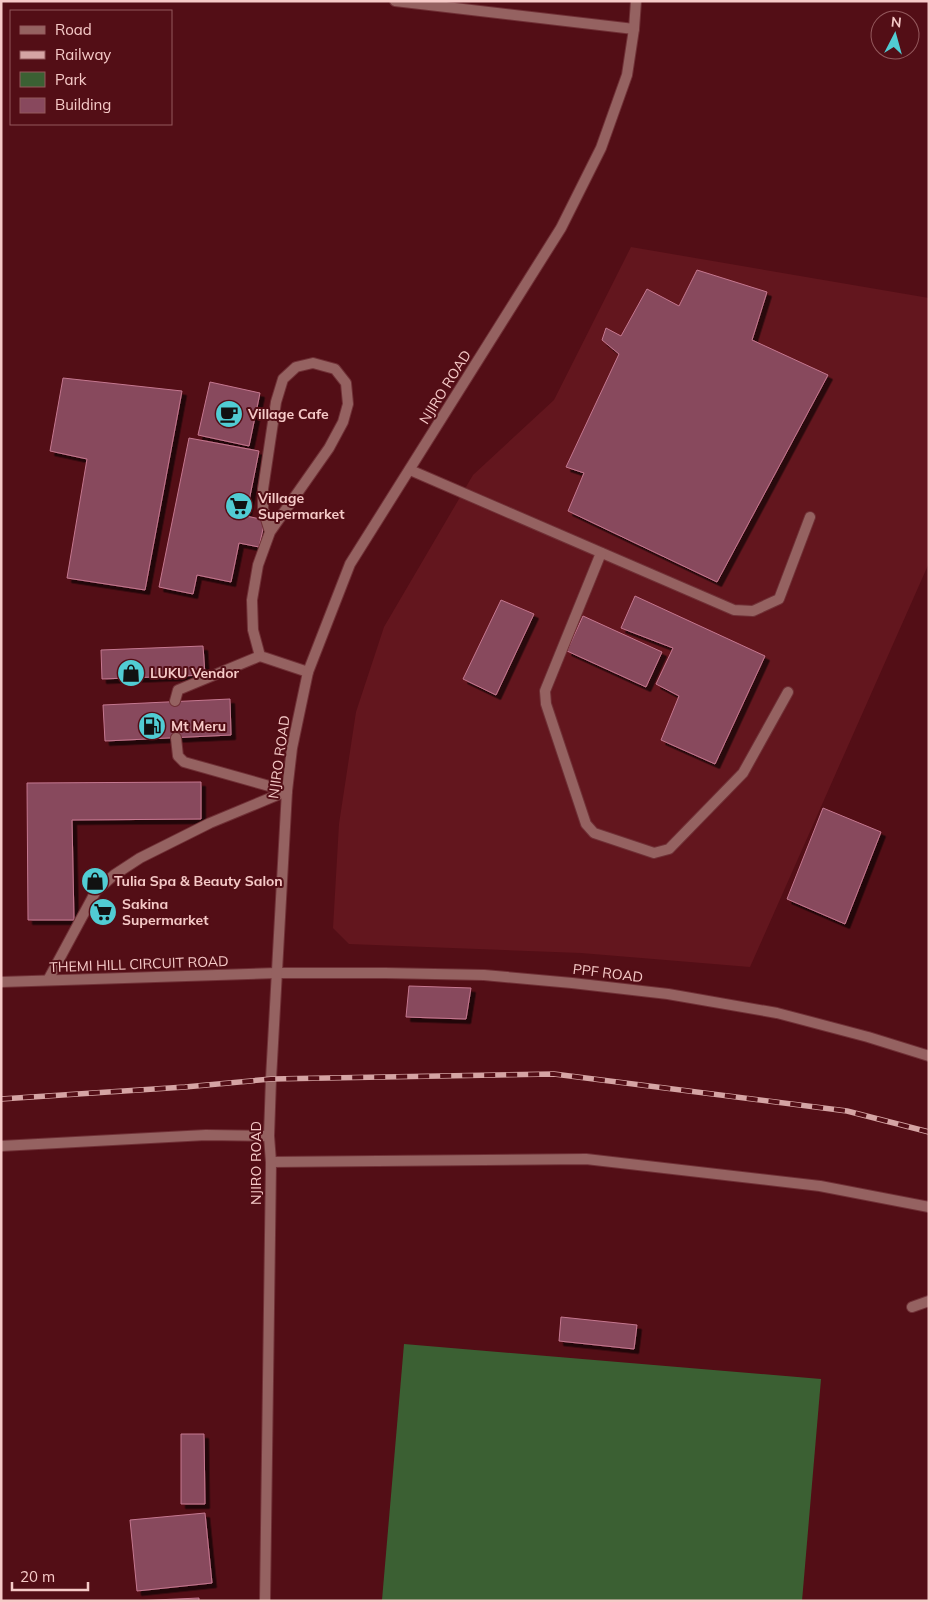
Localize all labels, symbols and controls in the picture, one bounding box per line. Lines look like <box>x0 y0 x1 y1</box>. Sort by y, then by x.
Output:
legend <box>10 10 172 125</box>
north arrow <box>870 10 920 60</box>
text: N <box>890 13 903 32</box>
text: Road <box>55 20 92 39</box>
text: Railway <box>55 45 111 64</box>
text: Park <box>55 70 87 89</box>
text: Building <box>55 95 111 114</box>
street label: NJIRO ROAD <box>415 347 475 427</box>
cafe icon: Village Cafe <box>214 399 244 429</box>
place label: Village Cafe <box>247 405 329 423</box>
place label: Village Supermarket <box>257 489 345 523</box>
supermarket icon: Village Supermarket <box>224 491 254 521</box>
shop icon: LUKU Vendor <box>116 658 146 688</box>
place label: LUKU Vendor <box>150 664 239 682</box>
fuel station icon: Mt Meru <box>137 711 167 741</box>
street label: NJIRO ROAD <box>264 714 294 800</box>
place label: Mt Meru <box>171 717 226 735</box>
shop icon: Tulia Spa & Beauty Salon <box>80 866 110 896</box>
place label: Tulia Spa & Beauty Salon <box>114 872 283 890</box>
place label: Sakina Supermarket <box>122 895 209 929</box>
supermarket icon: Sakina Supermarket <box>88 897 118 927</box>
street label: THEMI HILL CIRCUIT ROAD <box>49 952 229 976</box>
street label: PPF ROAD <box>572 960 644 986</box>
street label: NJIRO ROAD <box>247 1121 265 1205</box>
scale bar <box>12 1560 89 1592</box>
text: 20 m <box>20 1567 55 1586</box>

